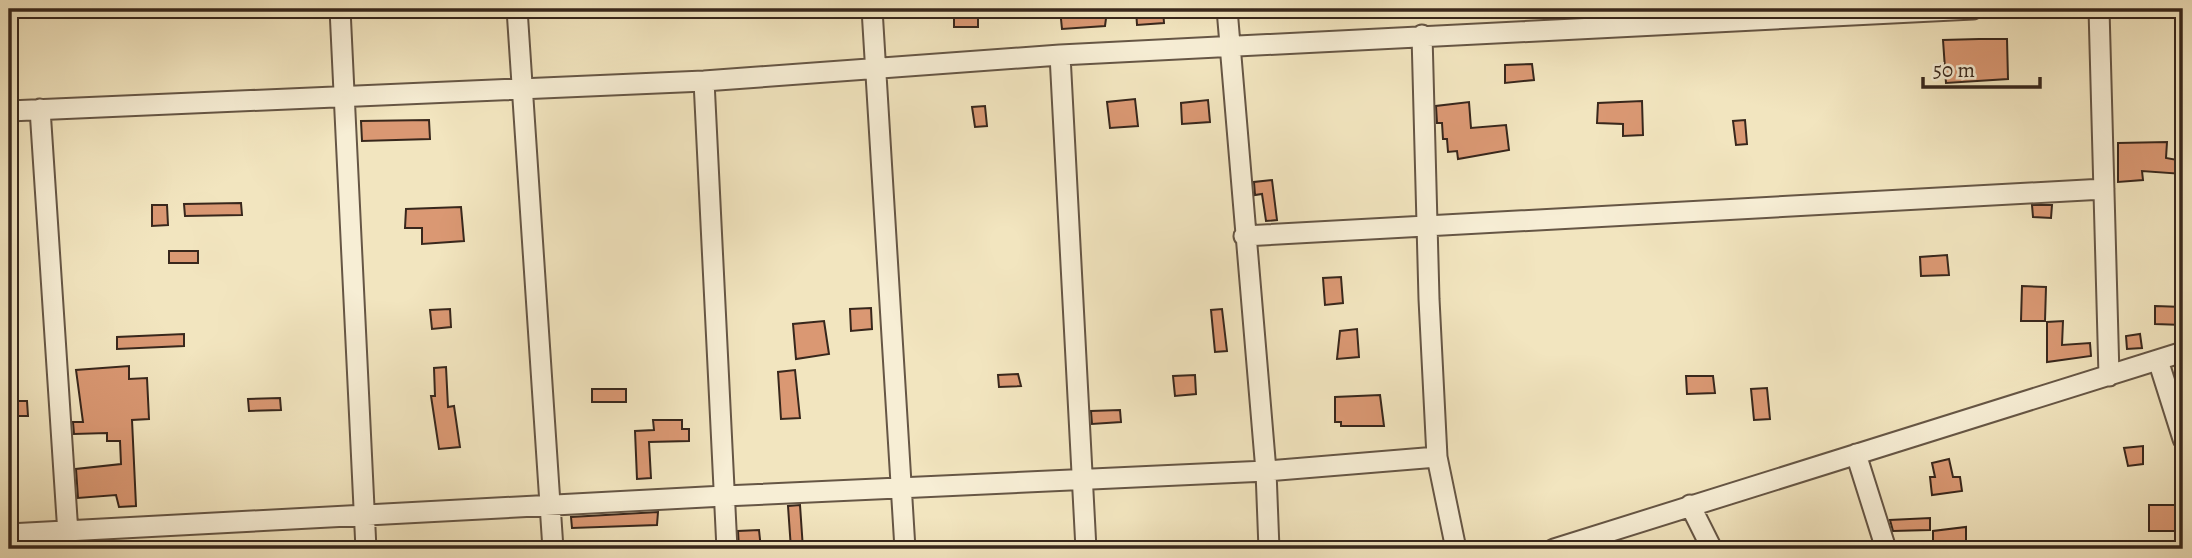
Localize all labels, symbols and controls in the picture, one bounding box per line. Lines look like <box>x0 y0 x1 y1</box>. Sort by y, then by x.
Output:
scale bar <box>1923 46 2040 90</box>
text: 50 m <box>1933 56 1975 84</box>

